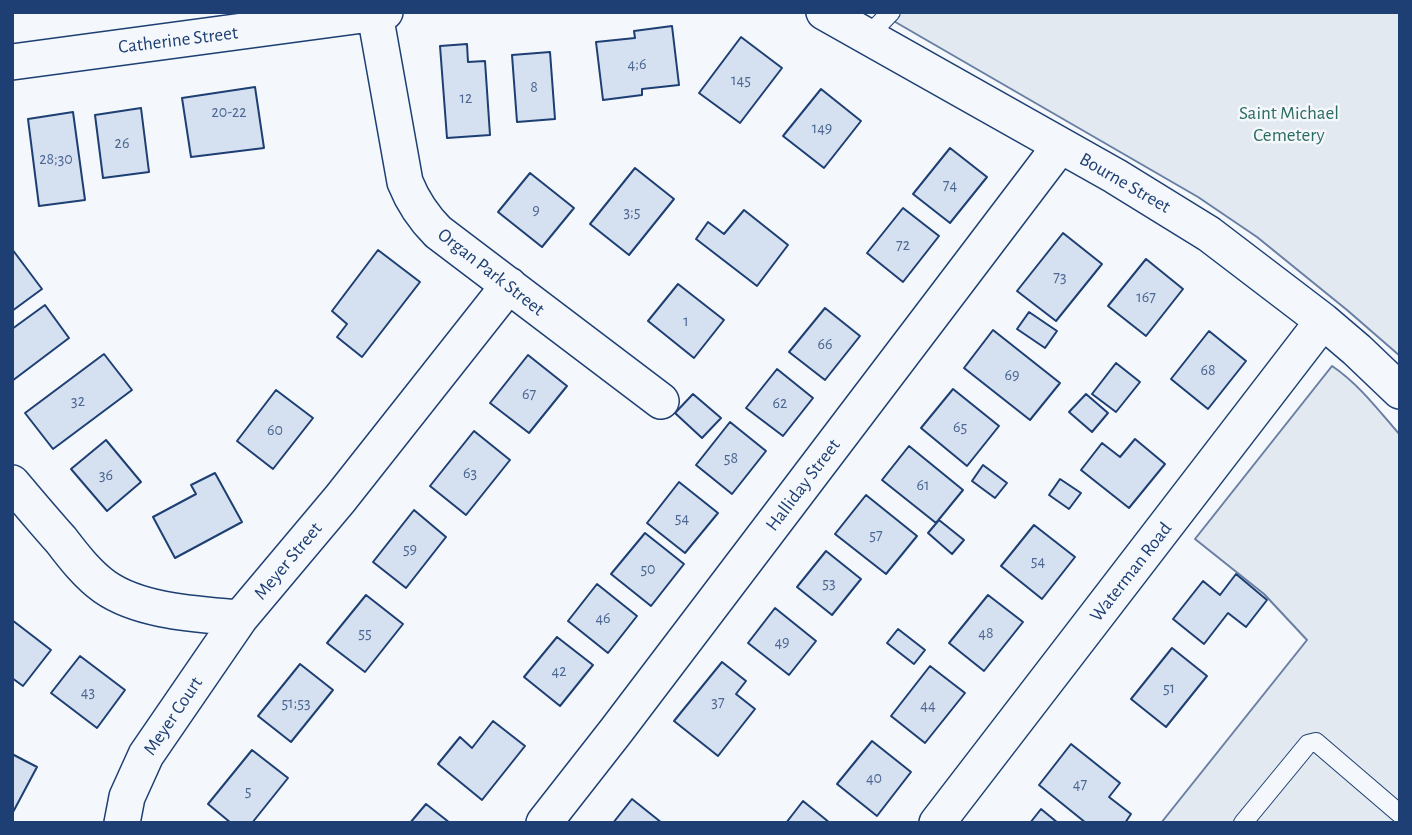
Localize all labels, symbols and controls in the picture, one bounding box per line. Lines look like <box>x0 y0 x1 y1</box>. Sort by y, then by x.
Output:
street label: Catherine Street <box>117 21 239 59</box>
house number: 4;6 <box>628 54 646 74</box>
house number: 145 <box>731 70 751 90</box>
house number: 8 <box>530 77 538 97</box>
house number: 12 <box>460 88 472 108</box>
house number: 20-22 <box>211 102 247 122</box>
park label: Saint Michael Cemetery <box>1239 102 1339 146</box>
house number: 149 <box>812 118 832 138</box>
house number: 26 <box>115 133 129 153</box>
street label: Bourne Street <box>1075 148 1175 218</box>
house number: 28;30 <box>39 149 73 169</box>
house number: 74 <box>943 175 957 195</box>
house number: 9 <box>532 200 540 220</box>
house number: 3;5 <box>624 202 640 222</box>
street label: Organ Park Street <box>433 223 549 321</box>
house number: 72 <box>896 235 910 255</box>
house number: 73 <box>1053 267 1067 287</box>
house number: 167 <box>1136 287 1156 307</box>
house number: 1 <box>683 311 689 331</box>
house number: 66 <box>817 334 833 354</box>
house number: 68 <box>1200 360 1216 380</box>
house number: 69 <box>1004 365 1020 385</box>
house number: 67 <box>522 384 536 404</box>
house number: 32 <box>71 391 85 411</box>
house number: 62 <box>773 393 787 413</box>
house number: 65 <box>953 417 967 437</box>
house number: 60 <box>267 420 283 440</box>
street label: Halliday Street <box>761 434 845 536</box>
house number: 58 <box>724 448 738 468</box>
house number: 63 <box>463 463 477 483</box>
house number: 36 <box>99 465 113 485</box>
house number: 61 <box>916 475 930 495</box>
house number: 54 <box>675 508 689 528</box>
street label: Meyer Street <box>249 518 327 604</box>
street label: Waterman Road <box>1085 518 1177 626</box>
house number: 57 <box>869 525 883 545</box>
house number: 59 <box>403 539 417 559</box>
house number: 54 <box>1031 551 1045 571</box>
house number: 50 <box>640 559 656 579</box>
house number: 53 <box>822 573 836 593</box>
house number: 46 <box>595 608 611 628</box>
house number: 55 <box>358 623 372 643</box>
house number: 48 <box>978 623 994 643</box>
house number: 49 <box>774 632 790 652</box>
house number: 42 <box>552 661 566 681</box>
street label: Meyer Court <box>138 672 208 760</box>
house number: 51 <box>1163 678 1175 698</box>
house number: 43 <box>81 682 95 702</box>
house number: 37 <box>711 692 725 712</box>
house number: 51;53 <box>281 693 311 713</box>
house number: 44 <box>920 695 936 715</box>
house number: 40 <box>866 768 882 788</box>
house number: 47 <box>1073 774 1087 794</box>
house number: 5 <box>245 781 251 801</box>

